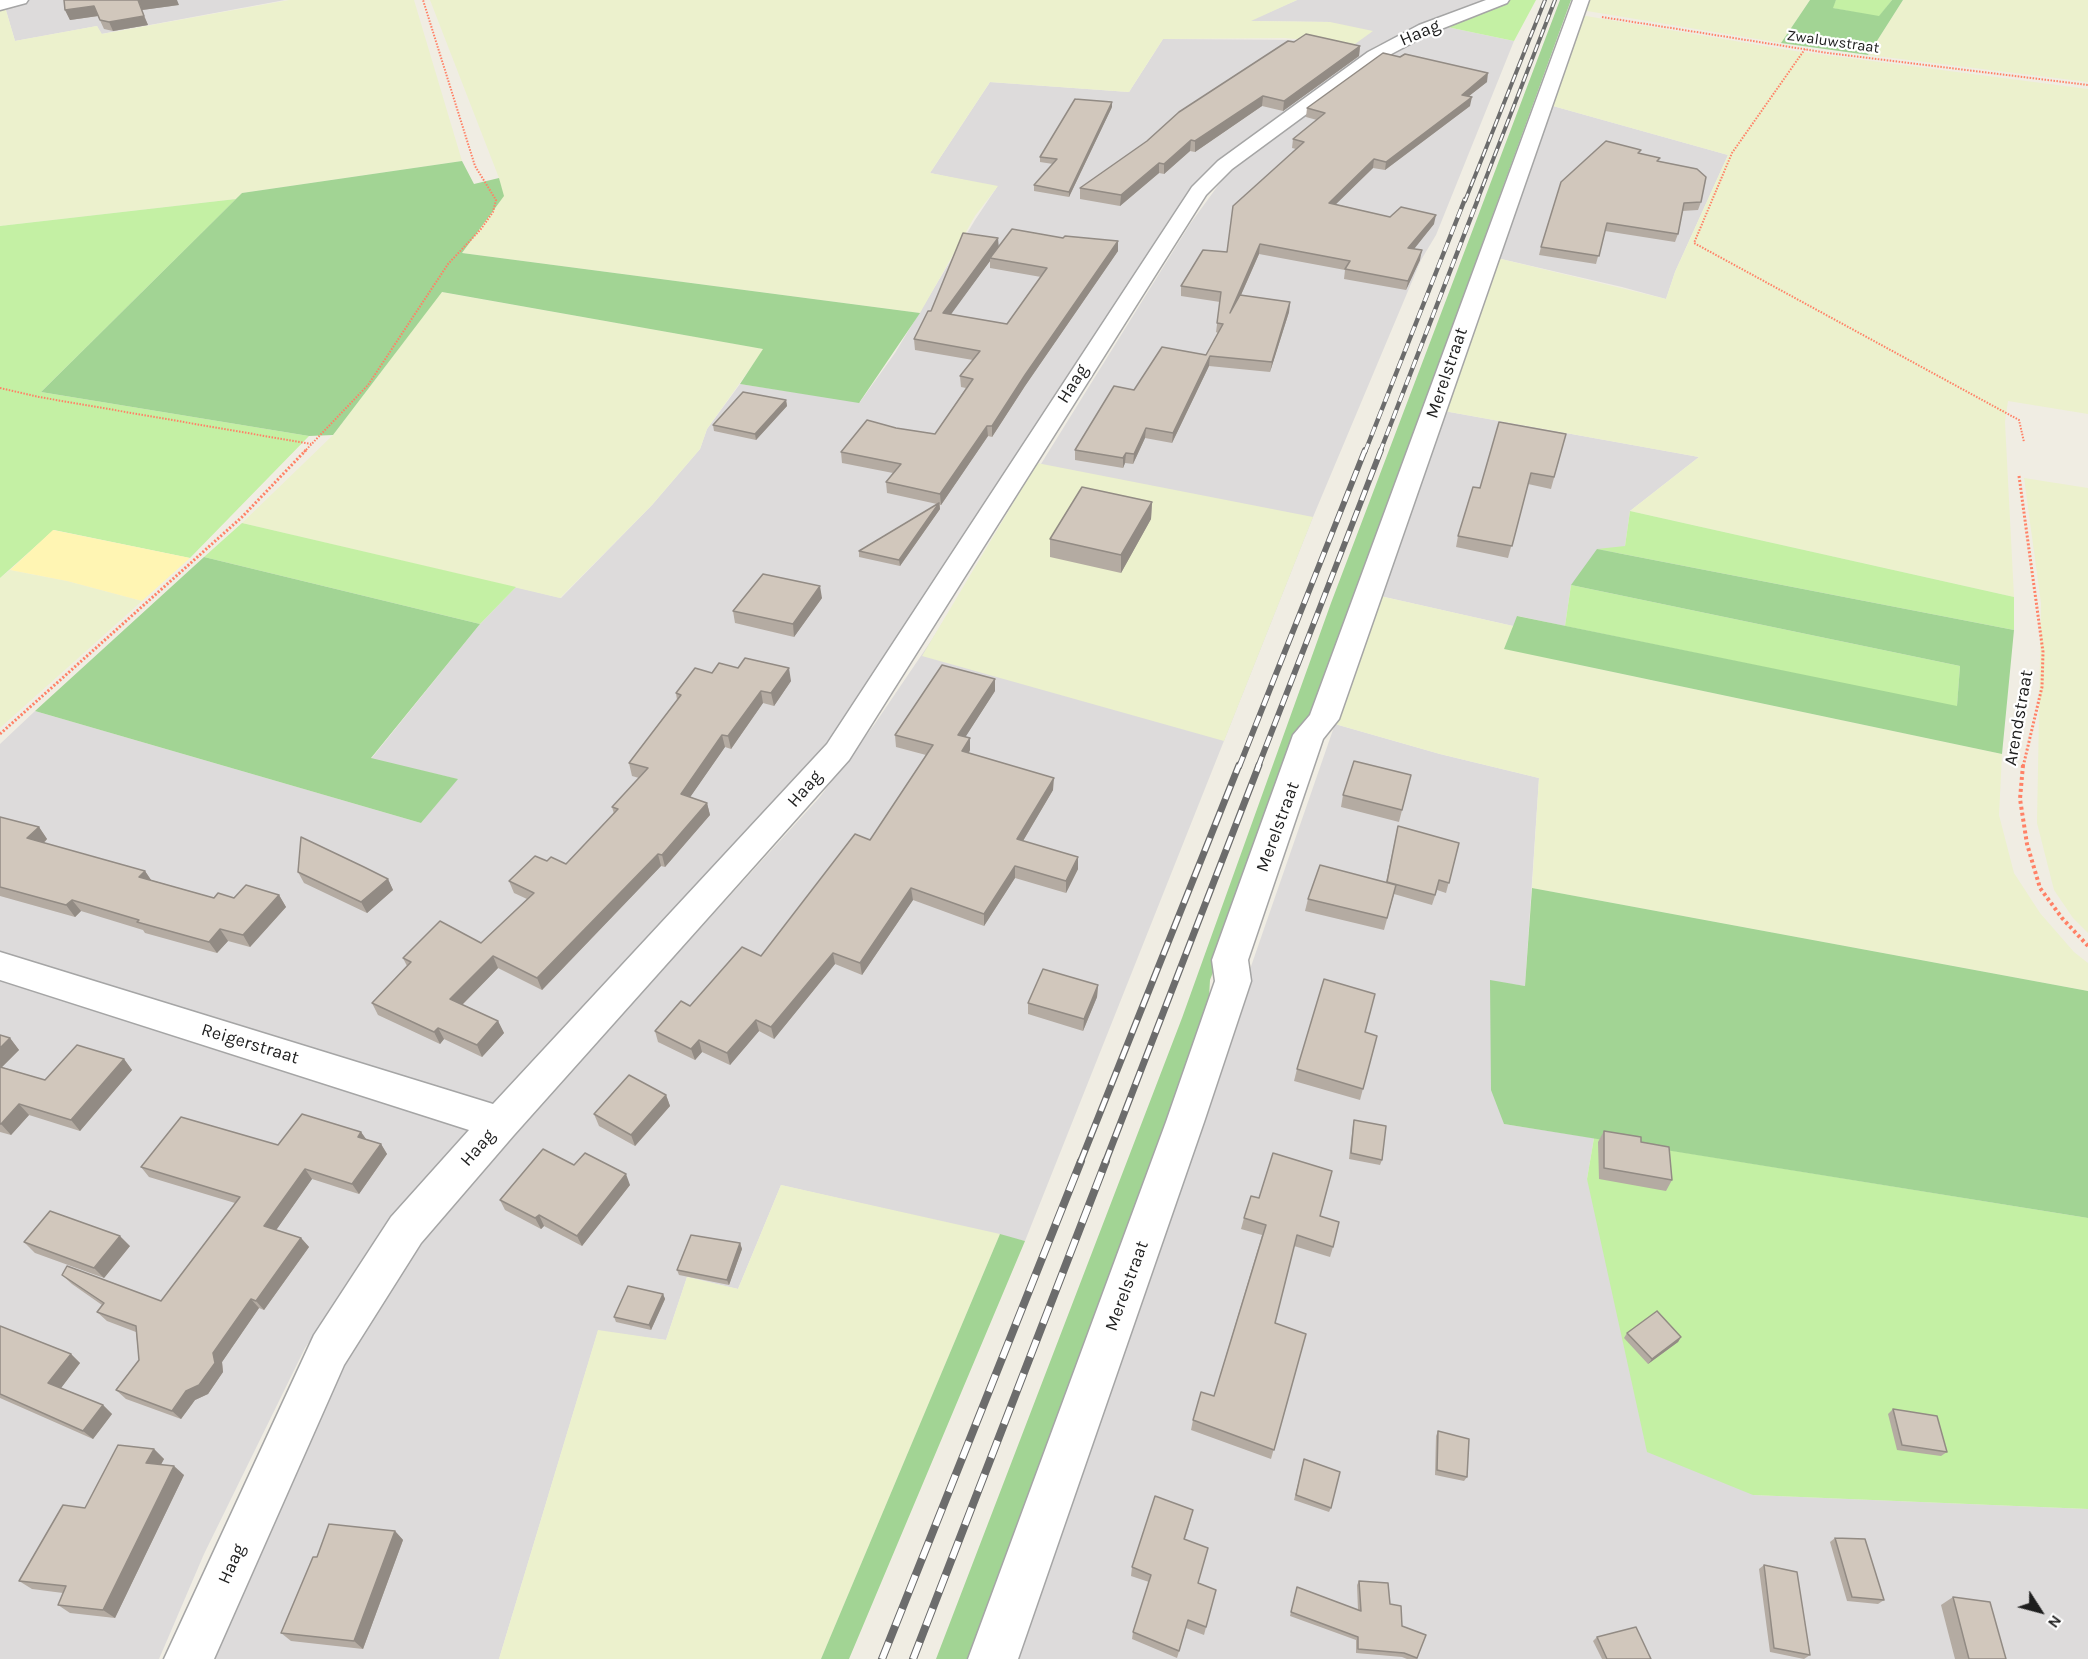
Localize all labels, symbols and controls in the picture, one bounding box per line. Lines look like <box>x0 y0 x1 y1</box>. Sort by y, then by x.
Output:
street label: Haag <box>1396 15 1444 51</box>
street label: Zwaluwstraat <box>1786 27 1880 57</box>
street label: Merelstraat <box>1421 325 1473 421</box>
street label: Haag <box>1053 360 1093 408</box>
street label: Arendstraat <box>2000 668 2038 768</box>
street label: Haag <box>783 766 827 812</box>
street label: Merelstraat <box>1252 779 1304 875</box>
street label: Reigerstraat <box>199 1019 301 1069</box>
street label: Haag <box>456 1125 500 1171</box>
street label: Merelstraat <box>1101 1238 1153 1334</box>
street label: Haag <box>214 1540 250 1588</box>
north arrow <box>2010 1581 2070 1641</box>
text: N <box>2044 1612 2066 1632</box>

